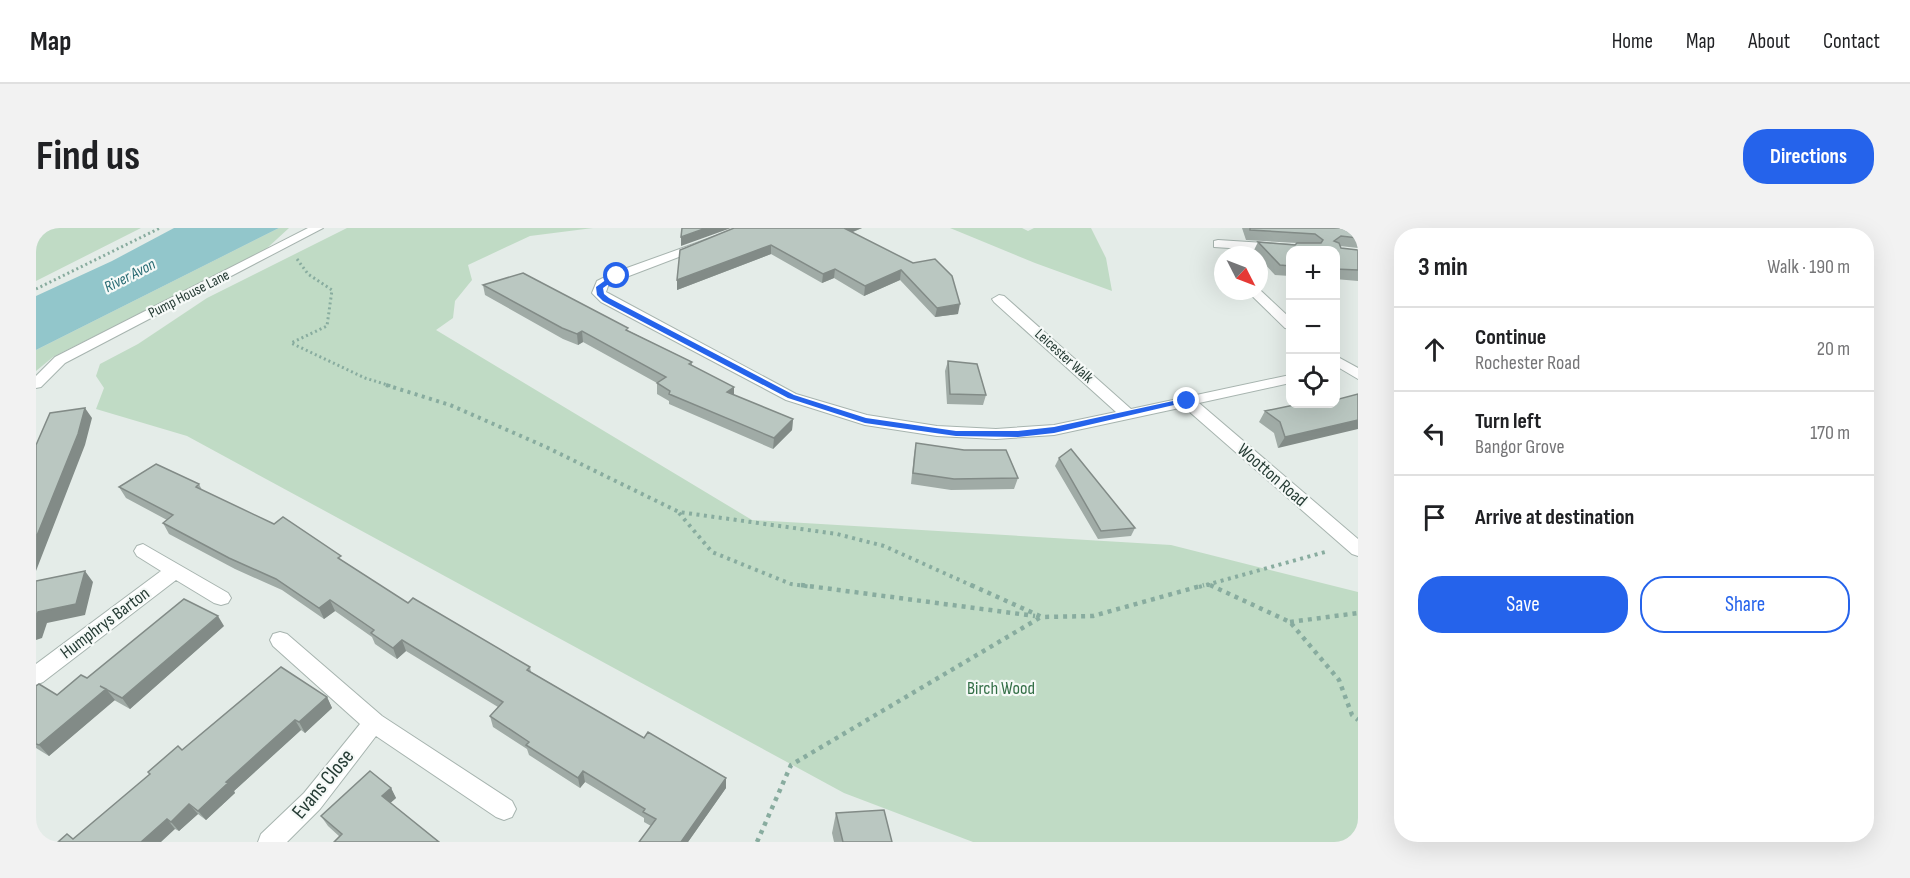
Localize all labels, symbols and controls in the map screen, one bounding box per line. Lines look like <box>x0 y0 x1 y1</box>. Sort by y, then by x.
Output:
text: Map <box>30 25 71 58</box>
text: Home <box>1612 29 1653 54</box>
text: Map <box>1686 29 1715 54</box>
text: About <box>1748 29 1790 54</box>
text: Contact <box>1823 29 1880 54</box>
button: Directions <box>1743 129 1874 184</box>
text: Find us <box>36 131 140 182</box>
north arrow <box>1214 246 1268 300</box>
map controls <box>1286 246 1340 408</box>
button: + <box>1286 246 1340 300</box>
text: 3 min <box>1418 252 1468 283</box>
water label: River Avon <box>101 255 159 297</box>
text: Walk · 190 m <box>1767 255 1850 279</box>
route start <box>603 262 629 288</box>
street label: Pump House Lane <box>145 265 233 323</box>
button: − <box>1286 300 1340 354</box>
text: Continue <box>1475 324 1546 351</box>
street label: Leicester Walk <box>1031 325 1097 387</box>
icon: ahead <box>1418 333 1451 366</box>
text: 20 m <box>1817 337 1850 361</box>
text: Rochester Road <box>1475 351 1580 375</box>
button: locate <box>1286 354 1340 408</box>
route end <box>1173 387 1199 413</box>
text: Turn left <box>1475 408 1541 435</box>
icon: left <box>1418 417 1451 450</box>
text: 170 m <box>1810 421 1850 445</box>
text: Bangor Grove <box>1475 435 1565 459</box>
street label: Wootton Road <box>1233 439 1311 511</box>
icon: arrive <box>1418 501 1451 534</box>
text: Arrive at destination <box>1475 504 1634 531</box>
button: Save <box>1418 576 1628 633</box>
button: Share <box>1640 576 1850 633</box>
street label: Humphrys Barton <box>56 583 154 663</box>
park label: Birch Wood <box>967 678 1035 699</box>
street label: Evans Close <box>287 744 359 824</box>

